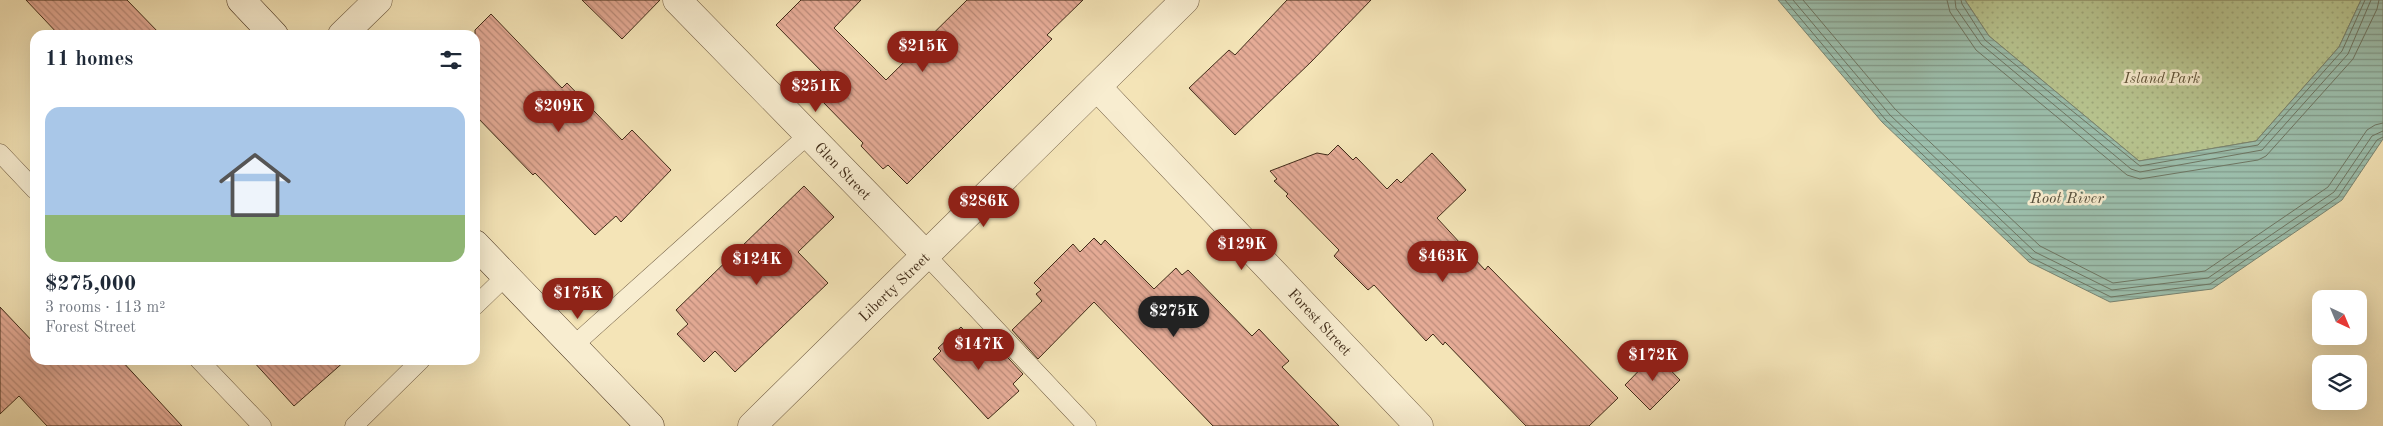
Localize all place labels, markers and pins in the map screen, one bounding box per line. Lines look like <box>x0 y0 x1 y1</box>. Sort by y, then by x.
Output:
pin: $215K <box>888 30 958 73</box>
pin: $251K <box>781 70 851 113</box>
pin: $209K <box>524 90 594 133</box>
pin: $286K <box>949 186 1019 228</box>
pin: $129K <box>1207 228 1277 271</box>
pin: $463K <box>1408 240 1478 283</box>
pin: $124K <box>722 244 792 286</box>
pin: $175K <box>543 278 613 320</box>
pin: $275K <box>1139 296 1209 338</box>
pin: $147K <box>944 328 1014 371</box>
pin: $172K <box>1618 340 1688 382</box>

